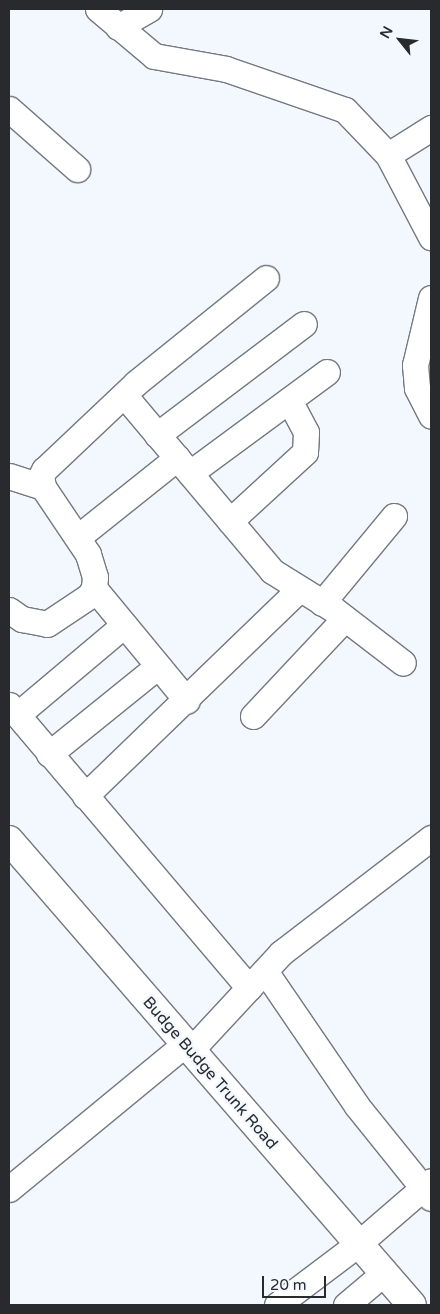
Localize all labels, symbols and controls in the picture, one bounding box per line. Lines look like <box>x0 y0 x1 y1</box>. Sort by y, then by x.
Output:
north arrow <box>375 15 425 65</box>
text: N <box>376 23 397 42</box>
street label: Budge Budge Trunk Road <box>139 993 281 1153</box>
scale bar <box>265 1266 329 1298</box>
text: 20 m <box>270 1276 307 1294</box>

